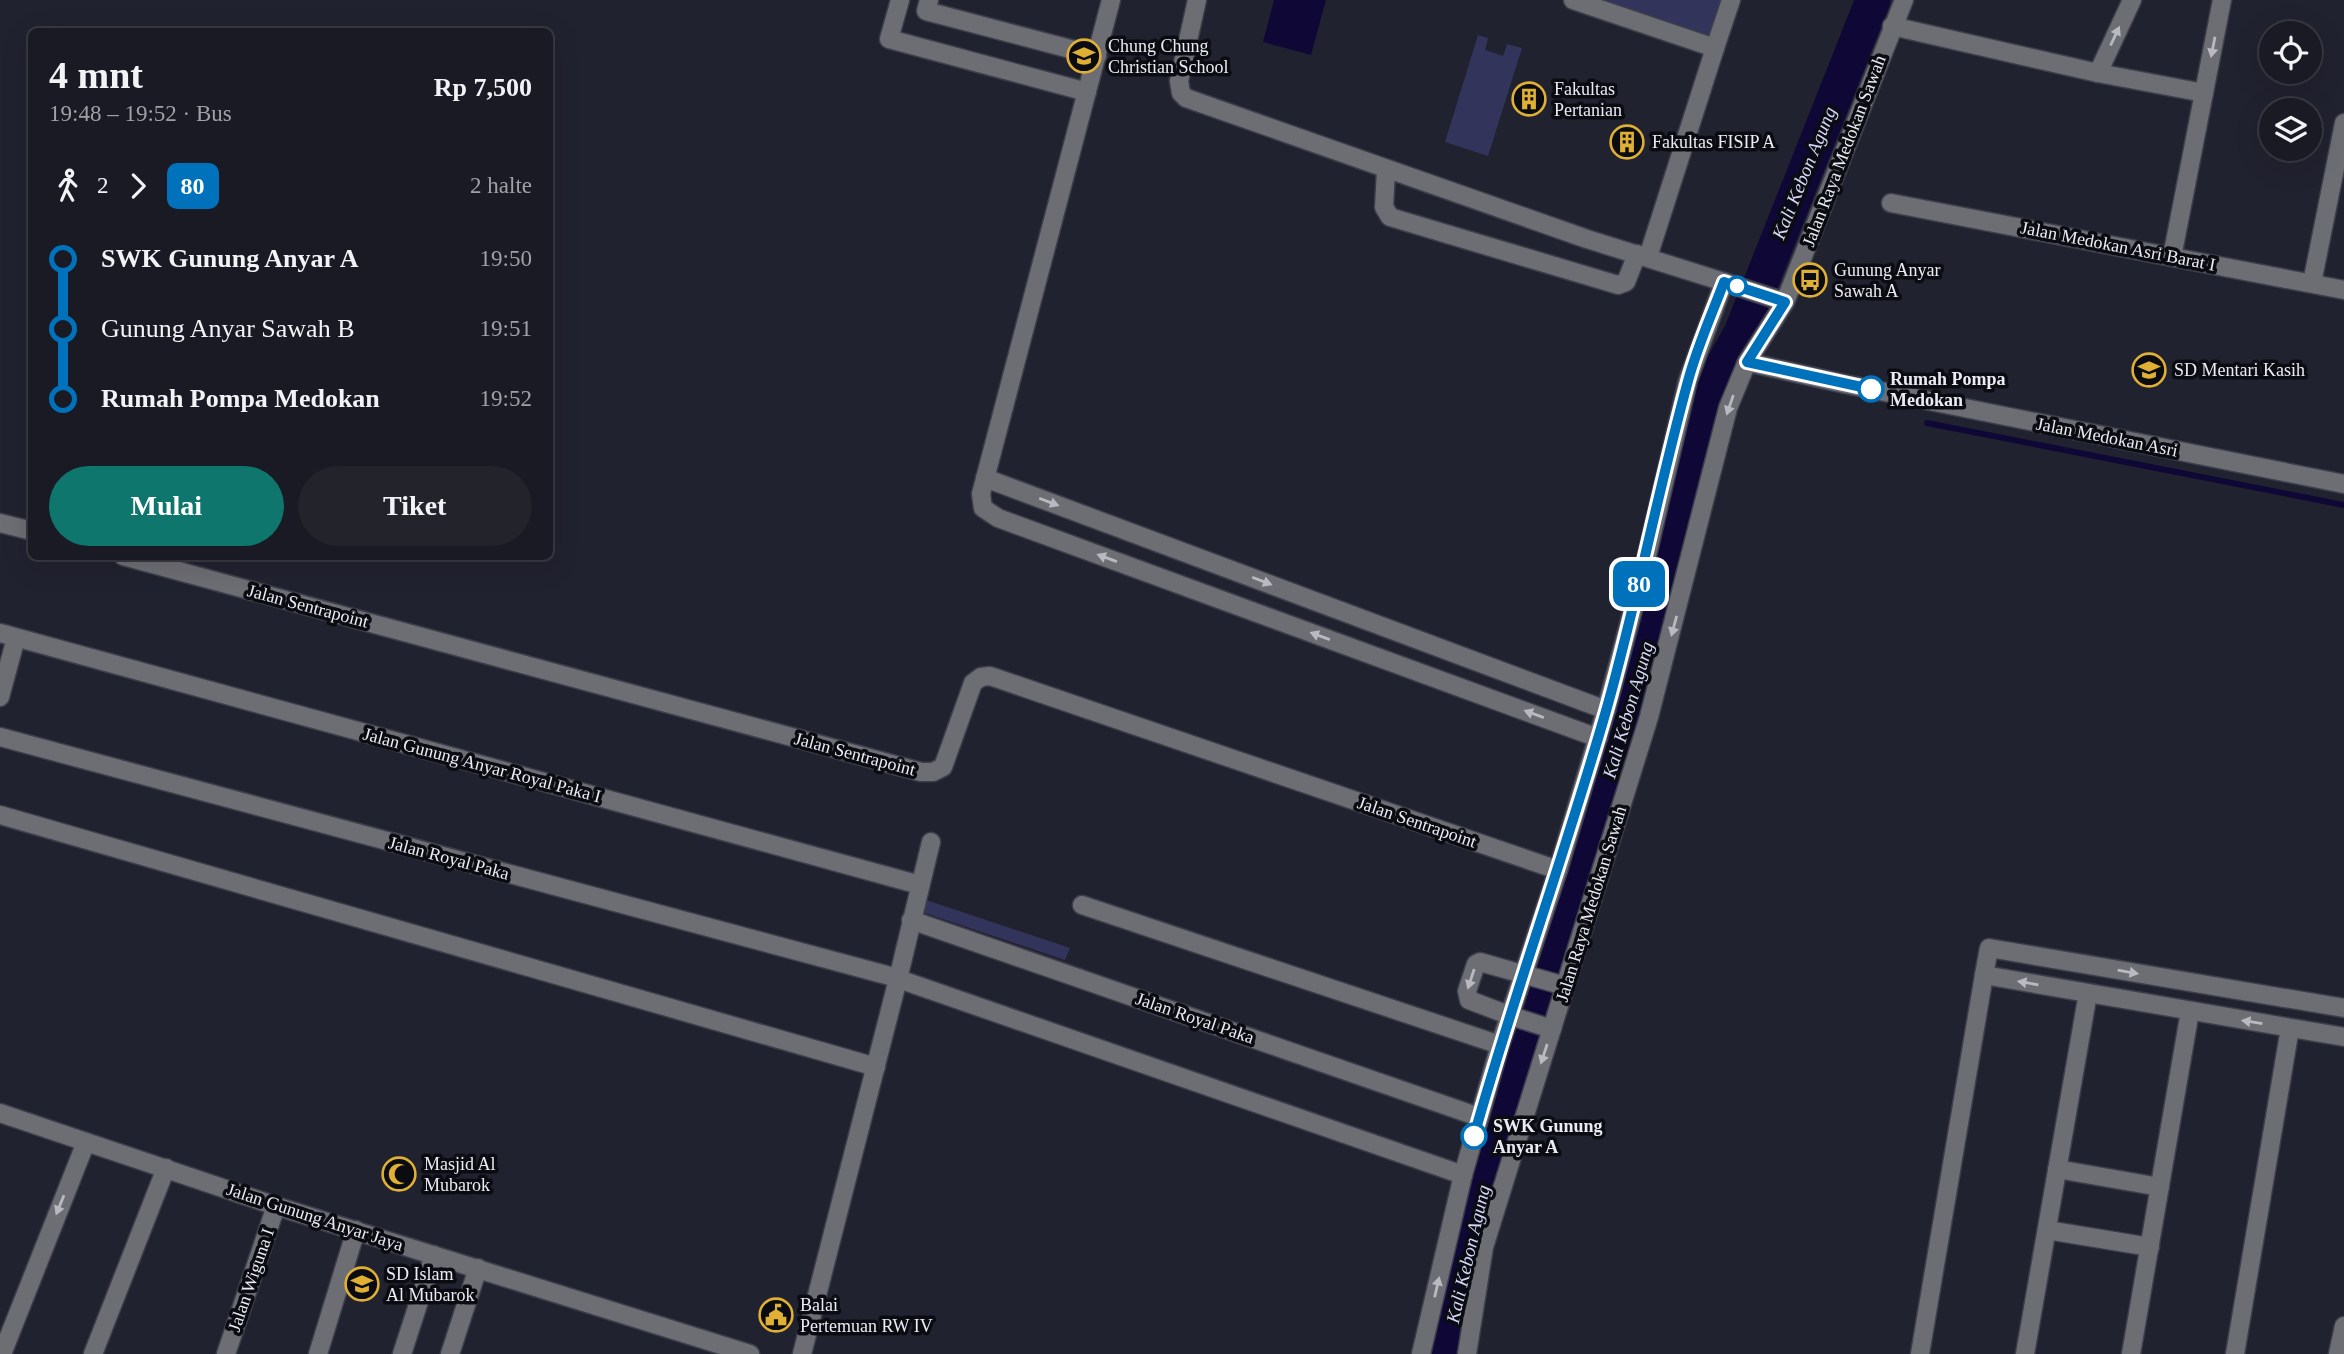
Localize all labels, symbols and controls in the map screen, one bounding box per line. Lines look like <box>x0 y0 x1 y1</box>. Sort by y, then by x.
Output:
map controls <box>2259 21 2322 161</box>
button: locate <box>2259 21 2322 84</box>
one-way arrow <box>2109 26 2121 46</box>
place label: Chung Chung Christian School <box>1108 36 1229 77</box>
one-way arrow <box>2208 36 2219 58</box>
school or university icon: Chung Chung Christian School <box>1065 37 1103 75</box>
street label: Jalan Raya Medokan Sawah <box>1798 52 1890 250</box>
text: 4 mnt <box>49 54 143 96</box>
text: Rp 7,500 <box>434 73 532 102</box>
place label: Fakultas Pertanian <box>1554 79 1622 120</box>
building icon: Fakultas Pertanian <box>1510 80 1548 118</box>
button: layers <box>2259 98 2322 161</box>
text: 19:48 – 19:52 · Bus <box>49 101 232 126</box>
water label: Kali Kebon Agung <box>1767 104 1840 243</box>
building icon: Fakultas FISIP A <box>1608 123 1646 161</box>
place label: Fakultas FISIP A <box>1652 132 1775 152</box>
icon: walk <box>49 167 87 205</box>
icon: forward <box>119 167 157 205</box>
text: 2 <box>97 173 109 198</box>
text: 80 <box>181 173 205 199</box>
text: 2 halte <box>470 173 532 198</box>
street label: Jalan Medokan Asri Barat I <box>2019 217 2217 275</box>
text: SWK Gunung Anyar A <box>101 244 358 273</box>
text: 19:50 <box>480 246 532 271</box>
place label: Gunung Anyar Sawah A <box>1834 260 1941 301</box>
bus stop icon: Gunung Anyar Sawah A <box>1791 261 1829 299</box>
unlabelled marker <box>1727 276 1747 296</box>
text: Gunung Anyar Sawah B <box>101 314 354 343</box>
text: 19:51 <box>480 316 532 341</box>
school or university icon: SD Mentari Kasih <box>2130 351 2168 389</box>
place label: SD Mentari Kasih <box>2174 360 2305 380</box>
place label: Rumah Pompa Medokan <box>1890 369 2006 410</box>
marker: Rumah Pompa Medokan <box>1858 376 1884 402</box>
text: Rumah Pompa Medokan <box>101 384 380 413</box>
text: 19:52 <box>480 386 532 411</box>
one-way arrow <box>1724 395 1735 416</box>
street label: Jalan Medokan Asri <box>2034 413 2180 461</box>
button: Mulai <box>49 466 284 546</box>
button: Tiket <box>298 466 532 546</box>
one-way arrow <box>1038 496 1059 507</box>
one-way arrow <box>1096 552 1117 563</box>
line badge: 80 <box>1608 561 1670 607</box>
text: 80 <box>1627 571 1651 597</box>
one-way arrow <box>1251 576 1272 587</box>
street label: Jalan Sentrapoint <box>245 580 371 632</box>
one-way arrow <box>1668 615 1679 637</box>
one-way arrow <box>1310 630 1331 641</box>
water label: Kali Kebon Agung <box>1598 639 1658 782</box>
one-way arrow <box>1523 709 1544 720</box>
street label: Jalan Gunung Anyar Royal Paka I <box>361 724 603 806</box>
street label: Jalan Sentrapoint <box>792 728 918 780</box>
street label: Jalan Sentrapoint <box>1355 792 1479 852</box>
street label: Jalan Raya Medokan Sawah <box>1552 804 1630 1004</box>
street label: Jalan Royal Paka <box>387 832 511 884</box>
one-way arrow <box>2117 967 2139 978</box>
one-way arrow <box>1465 968 1475 989</box>
one-way arrow <box>2017 977 2039 988</box>
street label: Jalan Royal Paka <box>1133 988 1257 1048</box>
one-way arrow <box>2241 1016 2263 1027</box>
one-way arrow <box>1539 1044 1549 1065</box>
place label: SWK Gunung Anyar A <box>1493 1116 1603 1157</box>
marker: SWK Gunung Anyar A <box>1461 1123 1487 1149</box>
place label: Masjid Al Mubarok <box>424 1154 496 1195</box>
mosque icon: Masjid Al Mubarok <box>380 1155 418 1193</box>
street label: Jalan Gunung Anyar Jaya <box>224 1179 406 1255</box>
water label: Kali Kebon Agung <box>1442 1183 1494 1326</box>
one-way arrow <box>54 1195 65 1216</box>
street label: Jalan Wiguna I <box>224 1226 278 1334</box>
place label: SD Islam Al Mubarok <box>386 1264 475 1305</box>
school or university icon: SD Islam Al Mubarok <box>343 1265 381 1303</box>
one-way arrow <box>1432 1276 1443 1298</box>
place label: Balai Pertemuan RW IV <box>800 1295 933 1336</box>
public building icon: Balai Pertemuan RW IV <box>757 1296 795 1334</box>

